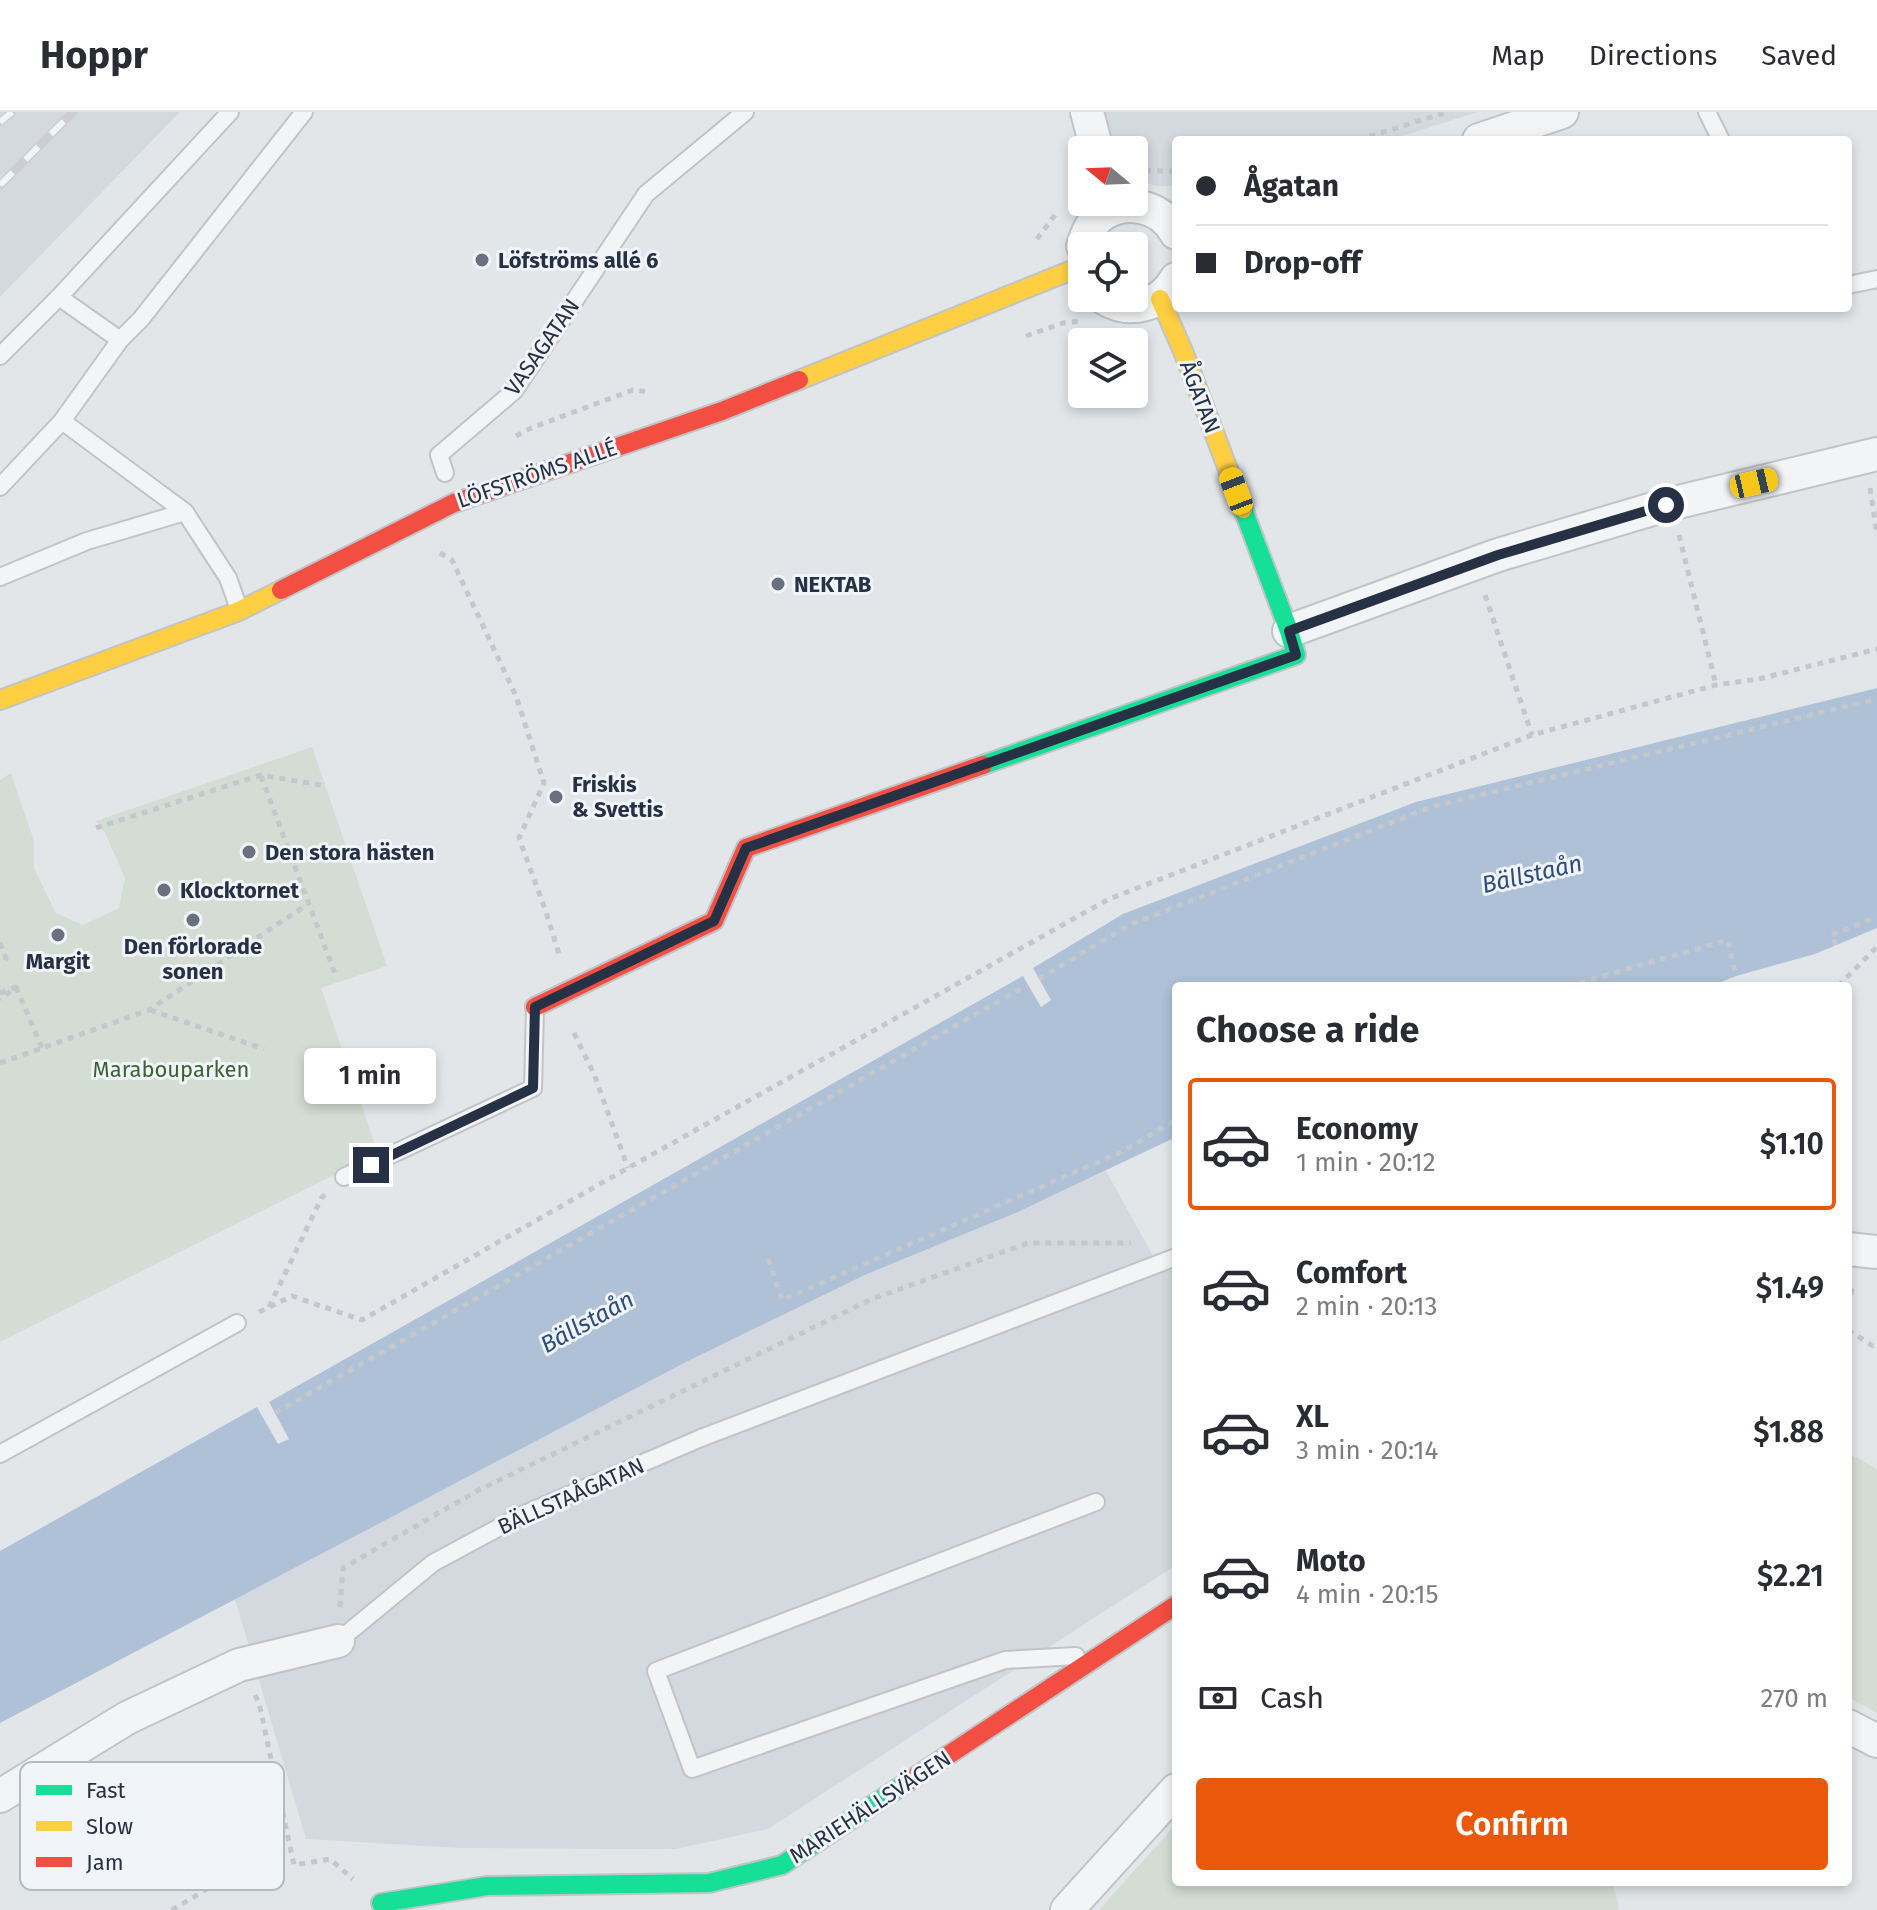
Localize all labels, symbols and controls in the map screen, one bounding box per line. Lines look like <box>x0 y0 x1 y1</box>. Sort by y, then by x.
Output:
text: Hoppr <box>40 32 148 78</box>
text: Map <box>1491 39 1545 72</box>
text: Directions <box>1589 39 1717 72</box>
text: Saved <box>1761 39 1837 72</box>
north arrow <box>1068 136 1148 216</box>
map controls <box>1068 136 1148 408</box>
text: Ågatan <box>1244 168 1339 204</box>
button: locate <box>1068 232 1148 312</box>
text: Drop-off <box>1244 245 1361 281</box>
place label: Löfströms allé 6 <box>498 247 658 274</box>
marker: Löfströms allé 6 <box>473 251 491 269</box>
street label: VASAGATAN <box>499 293 585 401</box>
button: layers <box>1068 328 1148 408</box>
street label: ÅGATAN <box>1174 357 1226 437</box>
street label: LÖFSTRÖMS ALLÉ <box>453 434 621 514</box>
car <box>1216 464 1256 518</box>
car <box>1728 466 1780 500</box>
route start <box>1648 487 1684 523</box>
place label: NEKTAB <box>794 571 871 598</box>
marker: NEKTAB <box>769 575 787 593</box>
place label: Friskis & Svettis <box>572 771 664 823</box>
marker: Friskis & Svettis <box>547 788 565 806</box>
place label: Den stora hästen <box>265 839 434 866</box>
marker: Den stora hästen <box>240 843 258 861</box>
water label: Bällstaån <box>1479 849 1585 899</box>
place label: Klocktornet <box>180 877 299 904</box>
marker: Klocktornet <box>155 881 173 899</box>
marker: Den förlorade sonen <box>184 911 202 929</box>
marker: Margit <box>49 926 67 944</box>
place label: Den förlorade sonen <box>124 933 262 985</box>
place label: Margit <box>26 948 91 975</box>
text: Choose a ride <box>1196 1008 1419 1052</box>
callout: 1 min <box>305 1049 437 1105</box>
park label: Marabouparken <box>93 1056 249 1083</box>
text: 1 min <box>339 1060 401 1091</box>
icon: car <box>1200 1108 1272 1180</box>
text: Economy <box>1296 1111 1418 1147</box>
text: $1.10 <box>1760 1126 1824 1162</box>
route end <box>353 1147 389 1183</box>
text: 1 min · 20:12 <box>1296 1147 1436 1178</box>
icon: car <box>1200 1252 1272 1324</box>
text: Comfort <box>1296 1255 1407 1291</box>
text: $1.49 <box>1756 1270 1824 1306</box>
water label: Bällstaån <box>535 1285 639 1359</box>
text: 2 min · 20:13 <box>1296 1291 1437 1322</box>
icon: car <box>1200 1396 1272 1468</box>
text: XL <box>1296 1399 1329 1435</box>
text: $1.88 <box>1753 1414 1824 1450</box>
text: 3 min · 20:14 <box>1296 1435 1438 1466</box>
street label: BÄLLSTAÅGATAN <box>494 1452 648 1540</box>
icon: car <box>1200 1540 1272 1612</box>
text: Moto <box>1296 1543 1366 1579</box>
text: $2.21 <box>1757 1558 1824 1594</box>
text: 4 min · 20:15 <box>1296 1579 1438 1610</box>
icon: cash <box>1196 1676 1240 1720</box>
text: Cash <box>1260 1680 1324 1716</box>
text: 270 m <box>1760 1683 1828 1714</box>
street label: MARIEHÄLLSVÄGEN <box>784 1745 956 1869</box>
legend <box>20 1762 284 1890</box>
text: Fast <box>86 1777 126 1804</box>
button: Confirm <box>1196 1778 1828 1870</box>
text: Slow <box>86 1813 133 1840</box>
text: Jam <box>86 1849 124 1876</box>

